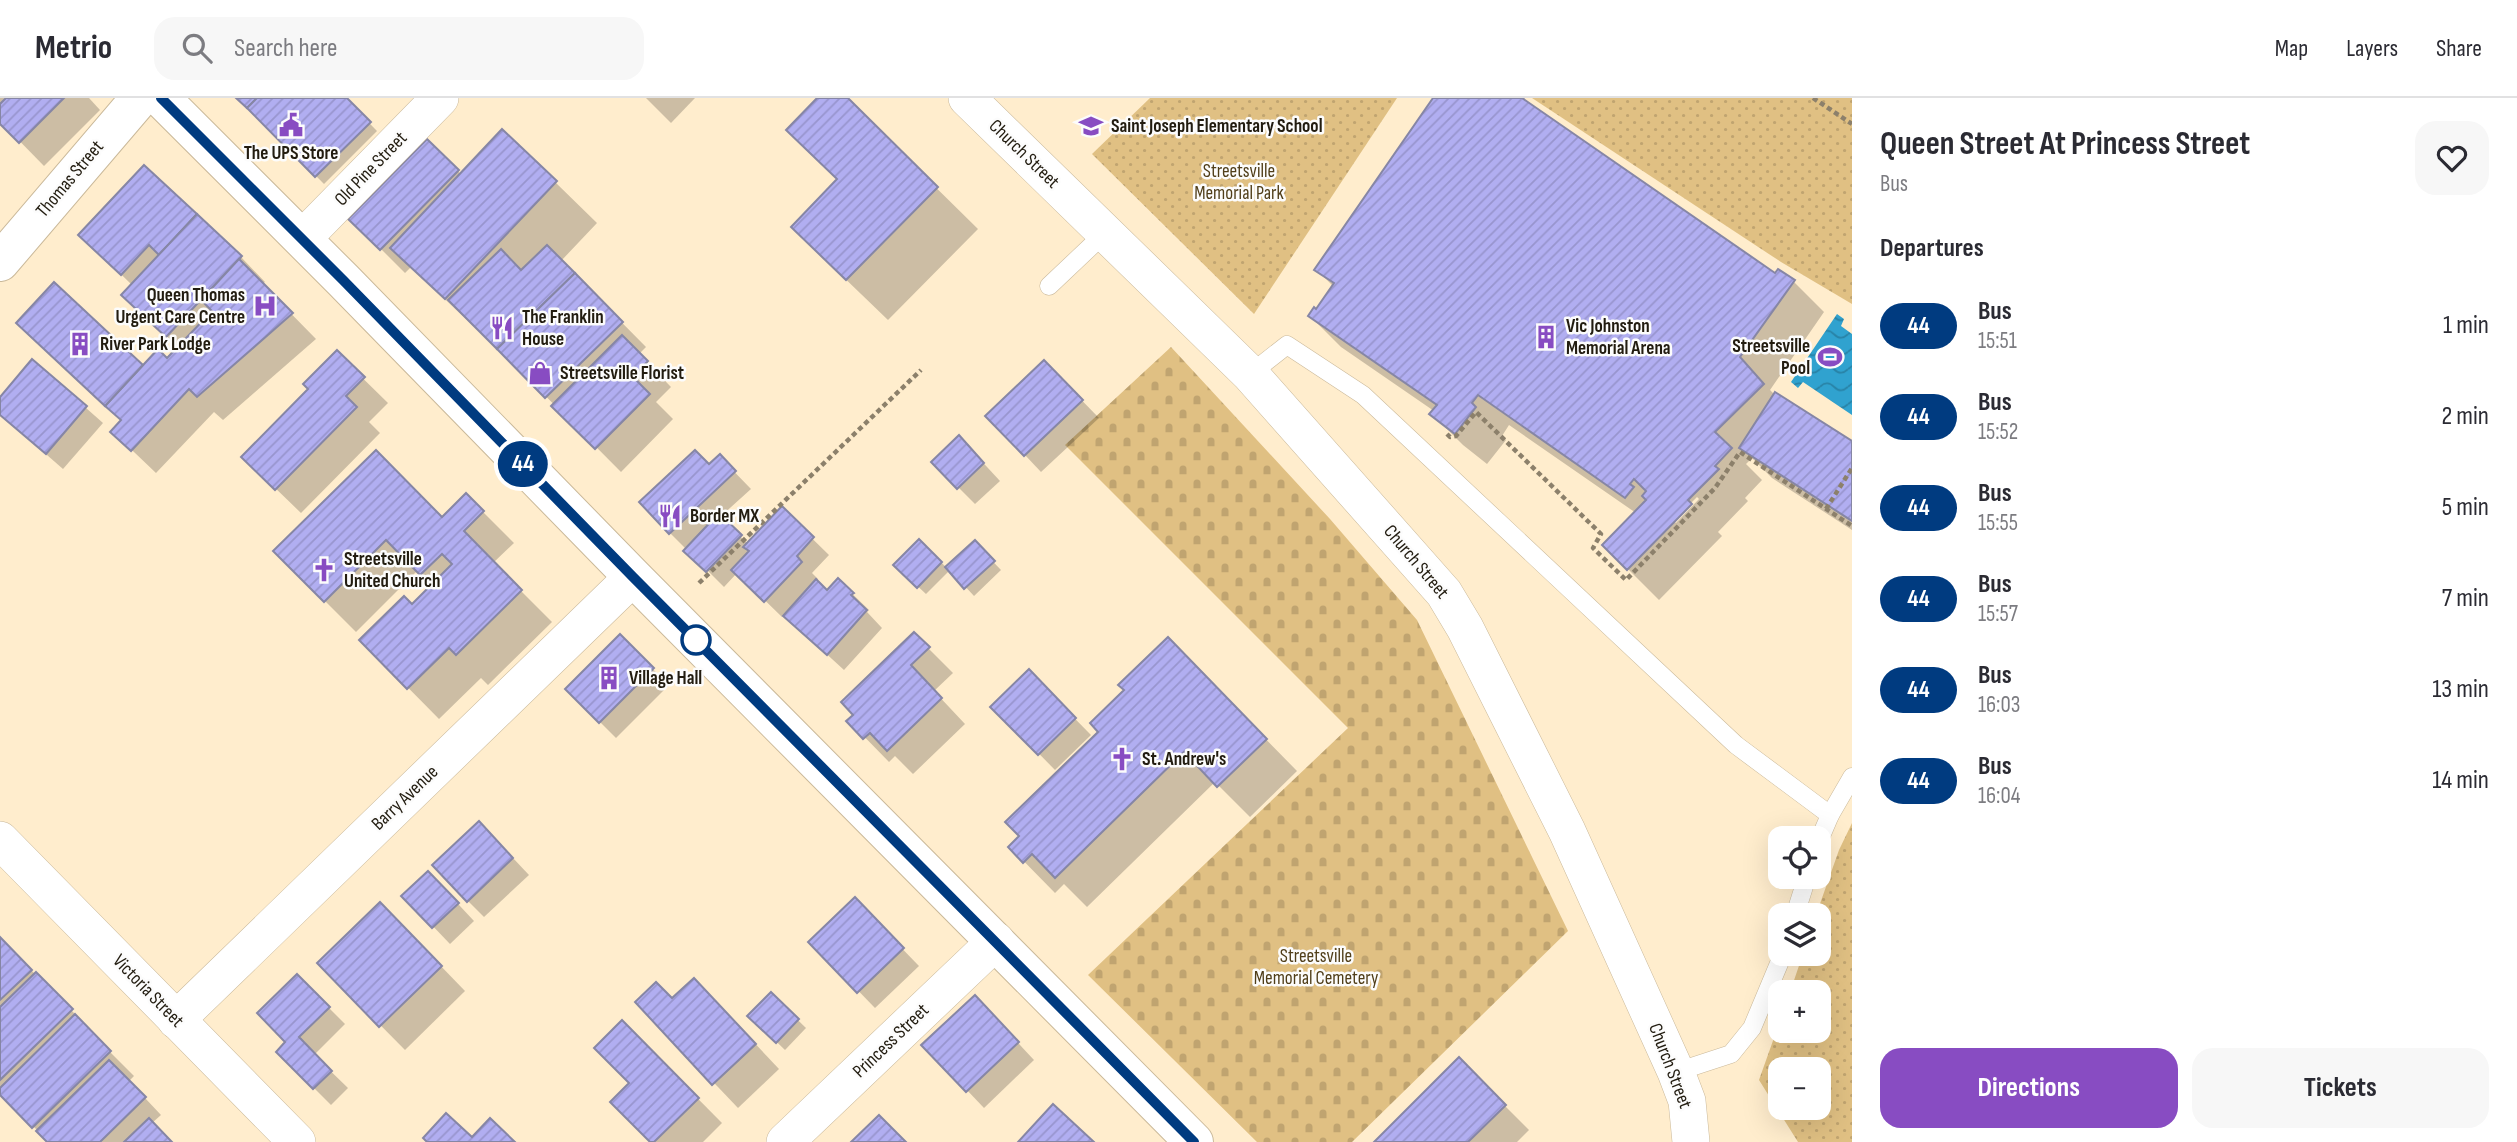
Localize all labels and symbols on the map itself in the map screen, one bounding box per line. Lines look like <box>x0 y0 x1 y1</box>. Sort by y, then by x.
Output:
public building icon: The UPS Store <box>277 111 305 139</box>
school or university icon: Saint Joseph Elementary School <box>1077 112 1105 140</box>
street label: Church Street <box>984 115 1064 193</box>
place label: Saint Joseph Elementary School <box>1111 115 1323 138</box>
street label: Old Pine Street <box>330 127 412 211</box>
street label: Thomas Street <box>31 136 109 222</box>
place label: The UPS Store <box>244 142 338 165</box>
park label: Streetsville Memorial Park <box>1194 160 1285 205</box>
place label: Queen Thomas Urgent Care Centre <box>115 284 245 329</box>
hospital icon: Queen Thomas Urgent Care Centre <box>251 292 279 320</box>
place label: The Franklin House <box>522 306 604 351</box>
restaurant icon: The Franklin House <box>488 314 516 342</box>
place label: Vic Johnston Memorial Arena <box>1566 315 1671 360</box>
building icon: Vic Johnston Memorial Arena <box>1532 323 1560 351</box>
building icon: River Park Lodge <box>66 330 94 358</box>
place label: River Park Lodge <box>100 333 211 356</box>
place label: Streetsville Pool <box>1732 335 1810 380</box>
sports icon: Streetsville Pool <box>1816 343 1844 371</box>
shop icon: Streetsville Florist <box>526 359 554 387</box>
place label: Streetsville Florist <box>560 362 684 385</box>
line badge: 44 <box>491 441 554 487</box>
restaurant icon: Border MX <box>656 502 684 530</box>
place label: Border MX <box>690 505 759 528</box>
street label: Church Street <box>1378 520 1454 604</box>
place label: Streetsville United Church <box>344 548 440 593</box>
church icon: Streetsville United Church <box>310 556 338 584</box>
unlabelled marker <box>681 625 711 655</box>
building icon: Village Hall <box>595 664 623 692</box>
place label: Village Hall <box>629 667 702 690</box>
church icon: St. Andrew's <box>1108 745 1136 773</box>
place label: St. Andrew's <box>1142 748 1226 771</box>
street label: Barry Avenue <box>367 761 443 835</box>
park label: Streetsville Memorial Cemetery <box>1254 945 1379 990</box>
street label: Victoria Street <box>108 950 189 1032</box>
street label: Princess Street <box>848 999 934 1083</box>
street label: Church Street <box>1643 1020 1697 1112</box>

